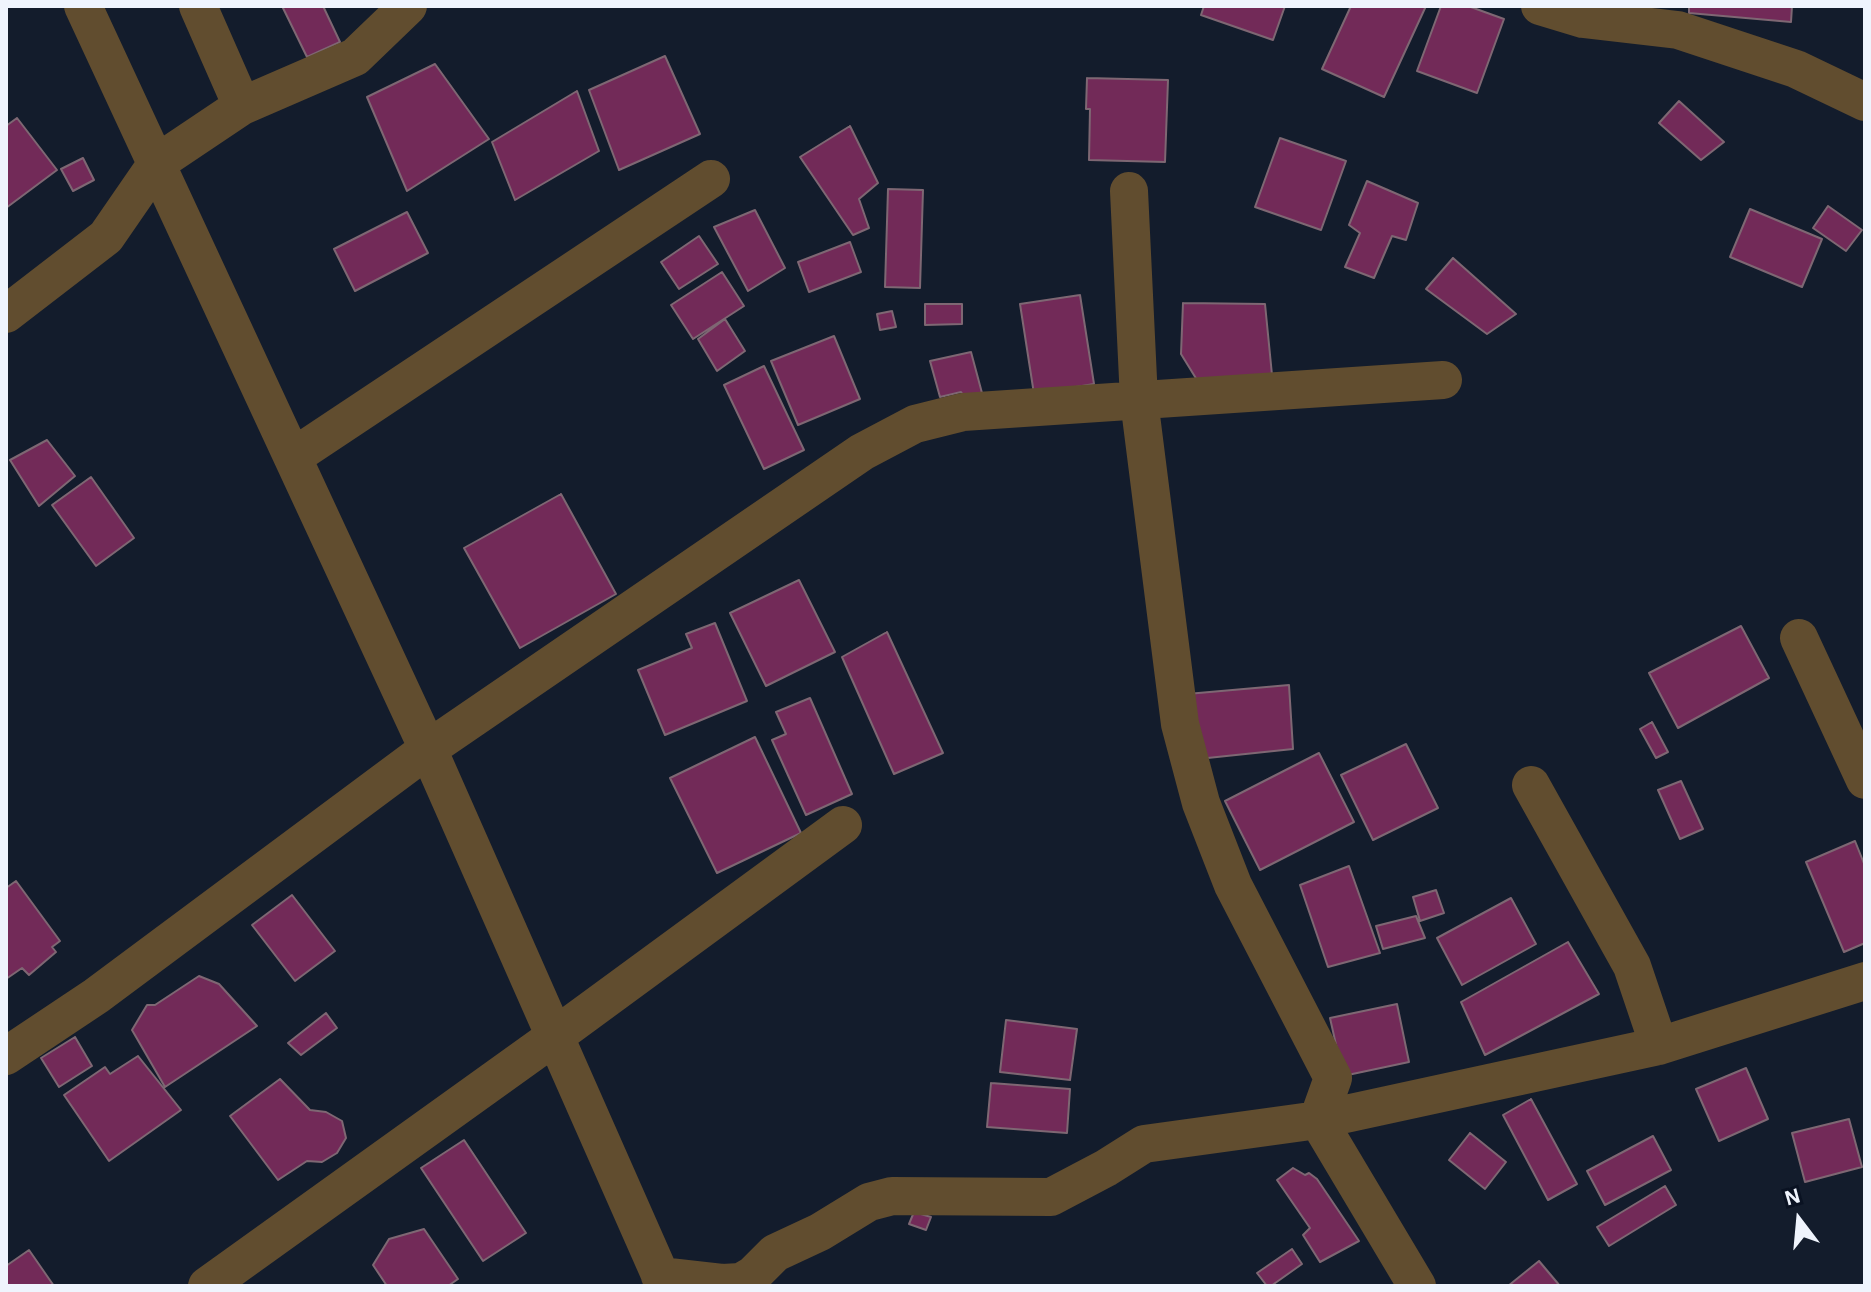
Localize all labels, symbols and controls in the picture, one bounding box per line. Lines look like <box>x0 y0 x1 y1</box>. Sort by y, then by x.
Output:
north arrow <box>1759 1180 1839 1260</box>
text: N <box>1782 1184 1803 1210</box>

